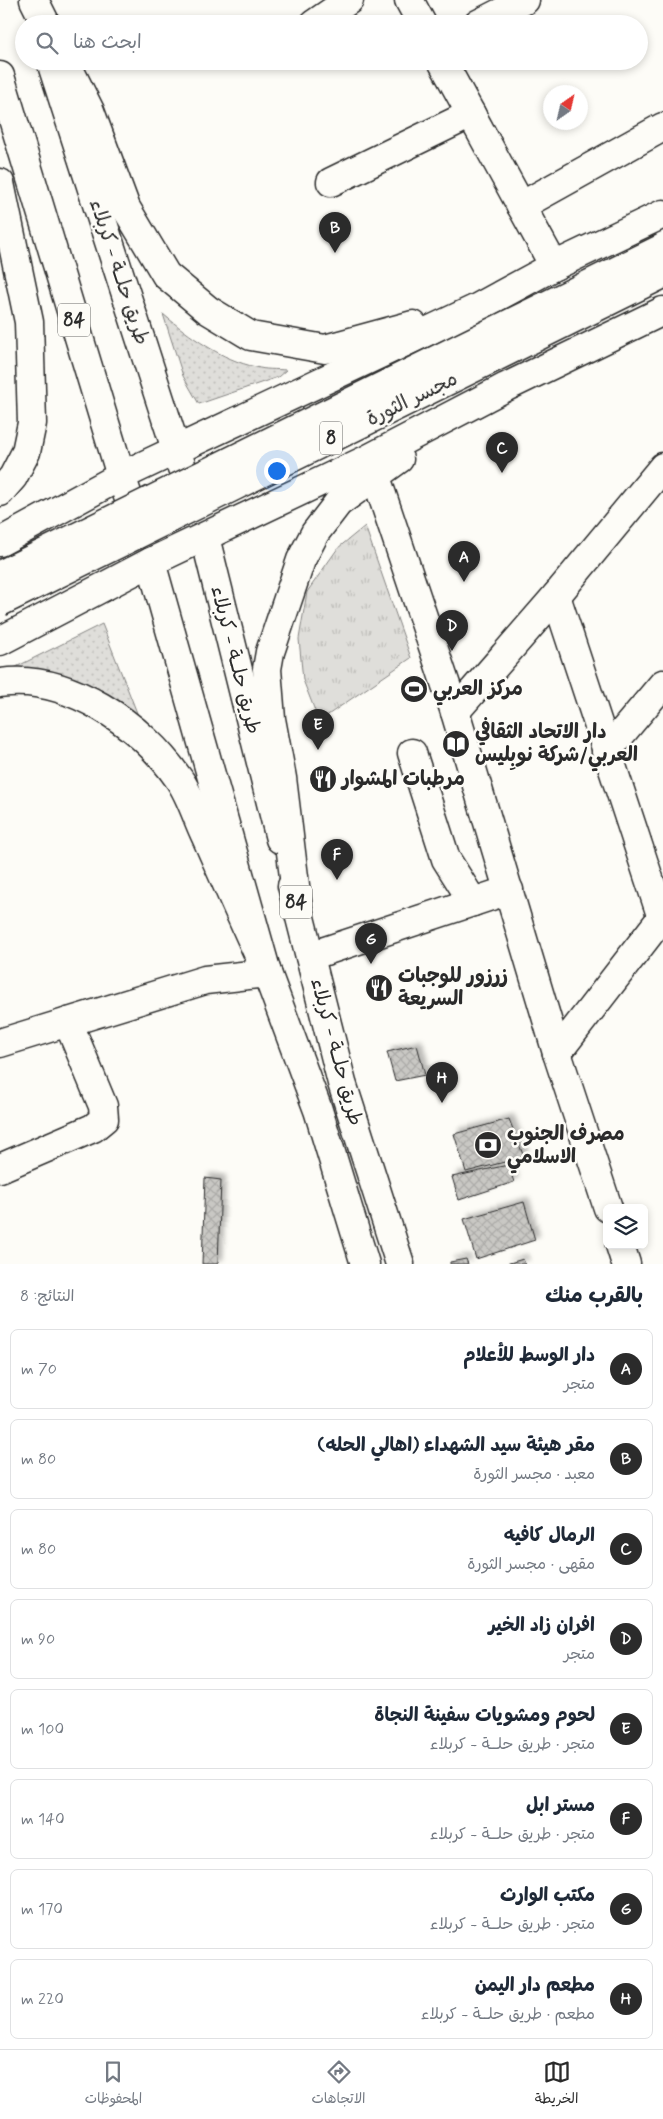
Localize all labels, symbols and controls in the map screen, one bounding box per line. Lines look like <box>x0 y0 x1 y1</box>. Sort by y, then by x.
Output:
search box <box>15 15 648 70</box>
icon: search <box>33 29 61 57</box>
text: ابحث هنا <box>73 30 142 55</box>
north arrow <box>543 85 588 130</box>
street label: طريق حلــة - كربلاء <box>83 196 155 348</box>
pin: B <box>319 212 351 253</box>
road number: 84 <box>58 304 90 336</box>
street label: مجسر الثورة <box>362 365 462 433</box>
road number: 8 <box>320 422 342 454</box>
pin: C <box>486 432 518 473</box>
your location <box>264 458 290 484</box>
pin: A <box>448 541 480 582</box>
street label: طريق حلــة - كربلاء <box>204 583 266 737</box>
pin: D <box>436 610 468 651</box>
sports icon: مركز العربي <box>399 674 429 704</box>
place label: مركز العربي <box>433 676 523 706</box>
pin: E <box>302 709 334 750</box>
place label: دار الاتحاد الثقافي العربي/شركة نوبِليس <box>475 717 638 772</box>
library icon: دار الاتحاد الثقافي العربي/شركة نوبِليس <box>441 729 471 759</box>
restaurant icon: مرطبات المشوار <box>308 764 338 794</box>
place label: مرطبات المشوار <box>340 766 465 793</box>
pin: F <box>321 839 353 880</box>
road number: 84 <box>280 886 312 919</box>
pin: G <box>355 923 387 964</box>
place label: زرزور للوجبات السريعة <box>398 963 508 1013</box>
restaurant icon: زرزور للوجبات السريعة <box>364 973 394 1003</box>
street label: طريق حلــة - كربلاء <box>303 975 369 1129</box>
pin: H <box>426 1062 458 1103</box>
place label: مصرف الجنوب الاسلامي <box>507 1121 625 1174</box>
bank icon: مصرف الجنوب الاسلامي <box>473 1130 503 1160</box>
map controls <box>603 1204 648 1249</box>
button: layers <box>603 1204 648 1249</box>
text: بالقرب منك <box>545 1282 643 1310</box>
text: النتائج: 8 <box>20 1286 75 1307</box>
text: دار الوسط للأعلام <box>463 1343 595 1368</box>
text: 70 m <box>21 1359 57 1380</box>
text: A <box>621 1359 631 1380</box>
text: متجر <box>564 1374 595 1395</box>
text: مقر هيئة سيد الشهداء (اهالي الحله) <box>317 1433 595 1458</box>
text: 80 m <box>21 1449 56 1470</box>
text: B <box>621 1449 631 1470</box>
text: معبد · مجسر الثورة <box>473 1464 595 1485</box>
text: الرمال كافيه <box>504 1523 595 1548</box>
text: 80 m <box>21 1539 56 1560</box>
text: C <box>620 1539 632 1560</box>
text: مقهى · مجسر الثورة <box>467 1554 595 1575</box>
text: افران زاد الخير <box>488 1613 595 1638</box>
text: 90 m <box>21 1629 55 1650</box>
text: D <box>620 1629 632 1650</box>
text: متجر <box>564 1644 595 1665</box>
text: لحوم ومشويات سفينة النجاة <box>374 1703 595 1728</box>
text: 100 m <box>21 1719 64 1740</box>
text: E <box>621 1719 631 1740</box>
text: متجر · طريق حلــة - كربلاء <box>430 1734 595 1755</box>
text: مستر ابل <box>526 1793 595 1818</box>
text: 140 m <box>21 1809 65 1830</box>
text: F <box>622 1809 630 1830</box>
text: متجر · طريق حلــة - كربلاء <box>430 1824 595 1845</box>
text: مكتب الوارث <box>500 1883 595 1908</box>
text: 170 m <box>21 1899 63 1920</box>
text: G <box>621 1899 631 1920</box>
text: متجر · طريق حلــة - كربلاء <box>430 1914 595 1935</box>
text: مطعم دار اليمن <box>475 1973 595 1998</box>
text: 220 m <box>21 1989 64 2010</box>
text: H <box>621 1989 631 2010</box>
text: مطعم · طريق حلــة - كربلاء <box>421 2004 595 2025</box>
tab: المحفوظات <box>85 2058 142 2111</box>
tab: الاتجاهات <box>311 2058 366 2111</box>
tab: الخريطة <box>535 2058 578 2111</box>

